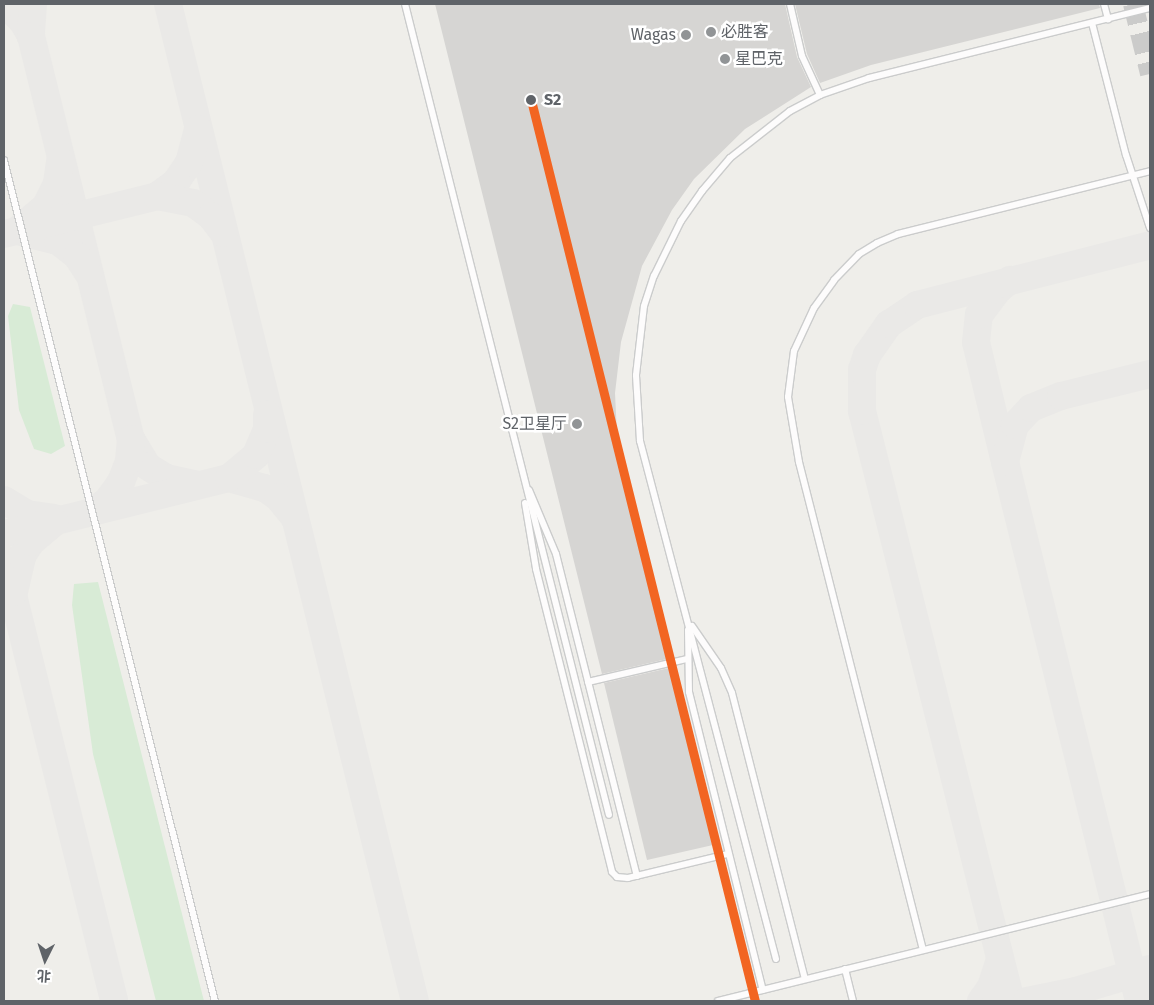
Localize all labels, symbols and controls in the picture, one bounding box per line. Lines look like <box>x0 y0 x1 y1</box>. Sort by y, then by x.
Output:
place label: 必胜客 <box>721 22 769 42</box>
place label: Wagas <box>631 25 676 45</box>
marker: 必胜客 <box>705 26 717 38</box>
marker: Wagas <box>680 29 692 41</box>
place label: 星巴克 <box>735 49 783 69</box>
marker: 星巴克 <box>719 53 731 65</box>
place label: S2 <box>544 90 561 110</box>
marker: S2 <box>522 91 540 109</box>
place label: S2卫星厅 <box>503 414 567 434</box>
marker: S2卫星厅 <box>571 418 583 430</box>
north arrow <box>20 935 70 985</box>
text: 北 <box>36 966 51 984</box>

